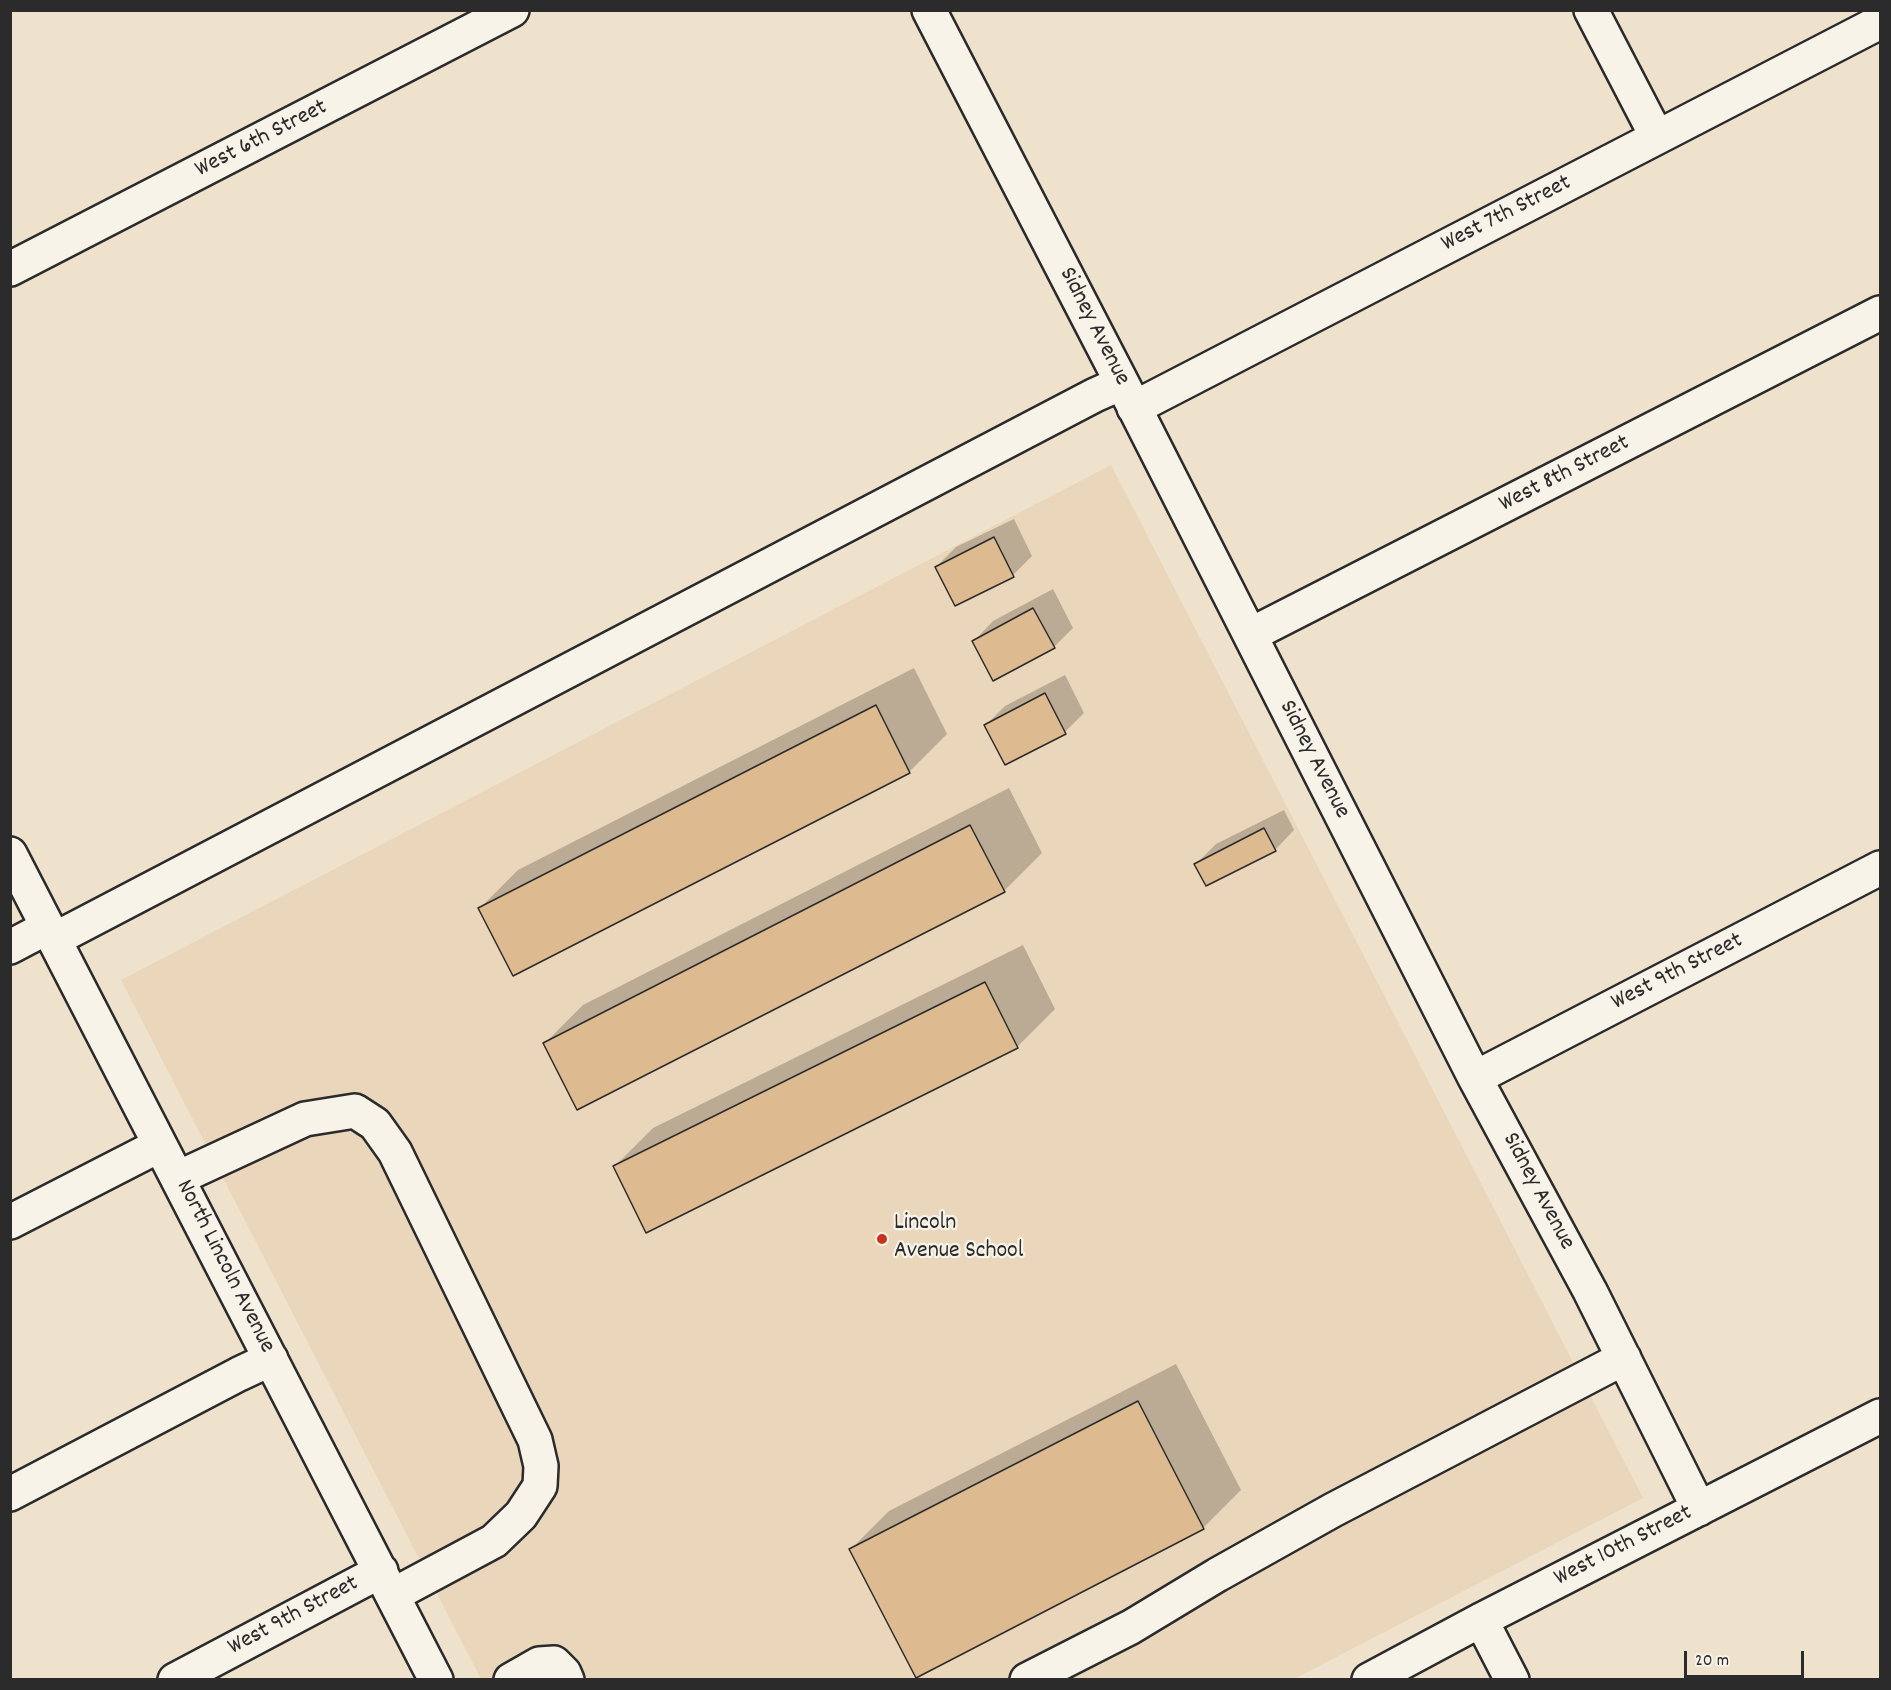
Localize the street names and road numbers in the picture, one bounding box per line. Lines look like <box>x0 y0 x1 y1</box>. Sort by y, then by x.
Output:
street label: West 6th Street <box>191 94 333 186</box>
street label: West 7th Street <box>1437 170 1577 260</box>
street label: Sidney Avenue <box>1051 263 1135 391</box>
street label: West 8th Street <box>1495 430 1635 520</box>
street label: Sidney Avenue <box>1271 696 1355 824</box>
street label: West 9th Street <box>1608 928 1748 1018</box>
street label: Sidney Avenue <box>1494 1128 1580 1256</box>
street label: North Lincoln Avenue <box>168 1176 280 1358</box>
street label: West 10th Street <box>1550 1500 1698 1594</box>
street label: West 9th Street <box>224 1571 364 1663</box>

